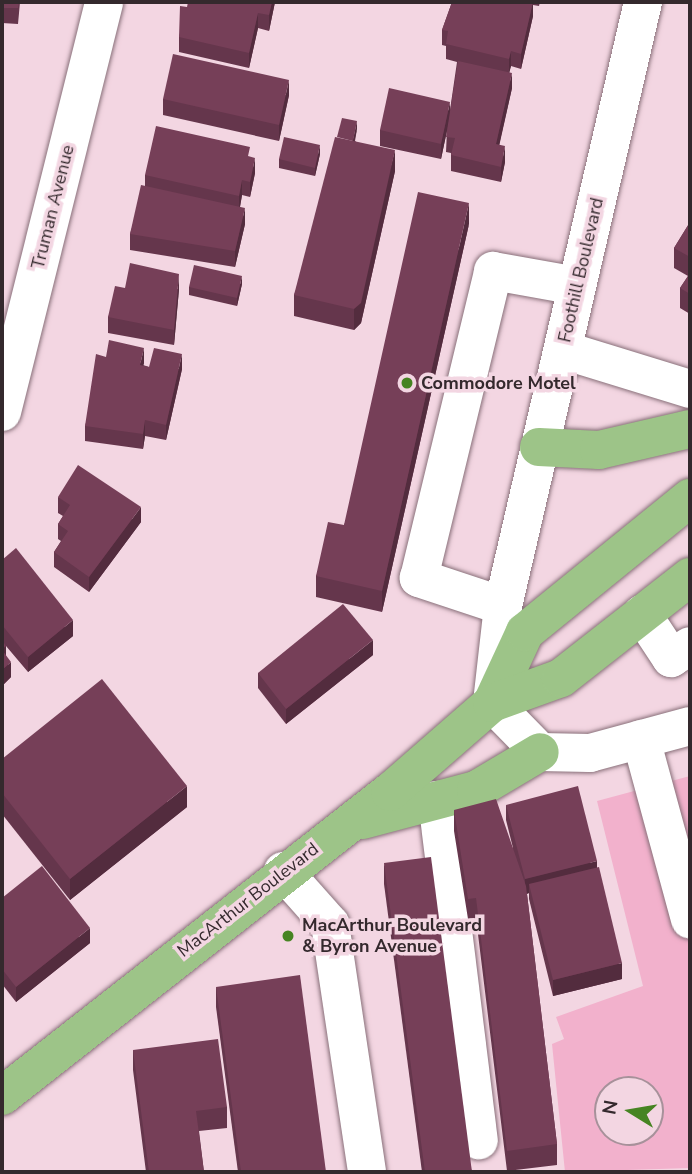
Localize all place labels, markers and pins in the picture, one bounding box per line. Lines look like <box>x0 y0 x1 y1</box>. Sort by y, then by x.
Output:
place label: Commodore Motel <box>421 372 576 394</box>
marker: Commodore Motel <box>399 375 415 391</box>
place label: MacArthur Boulevard & Byron Avenue <box>302 915 482 958</box>
marker: MacArthur Boulevard & Byron Avenue <box>280 928 296 944</box>

